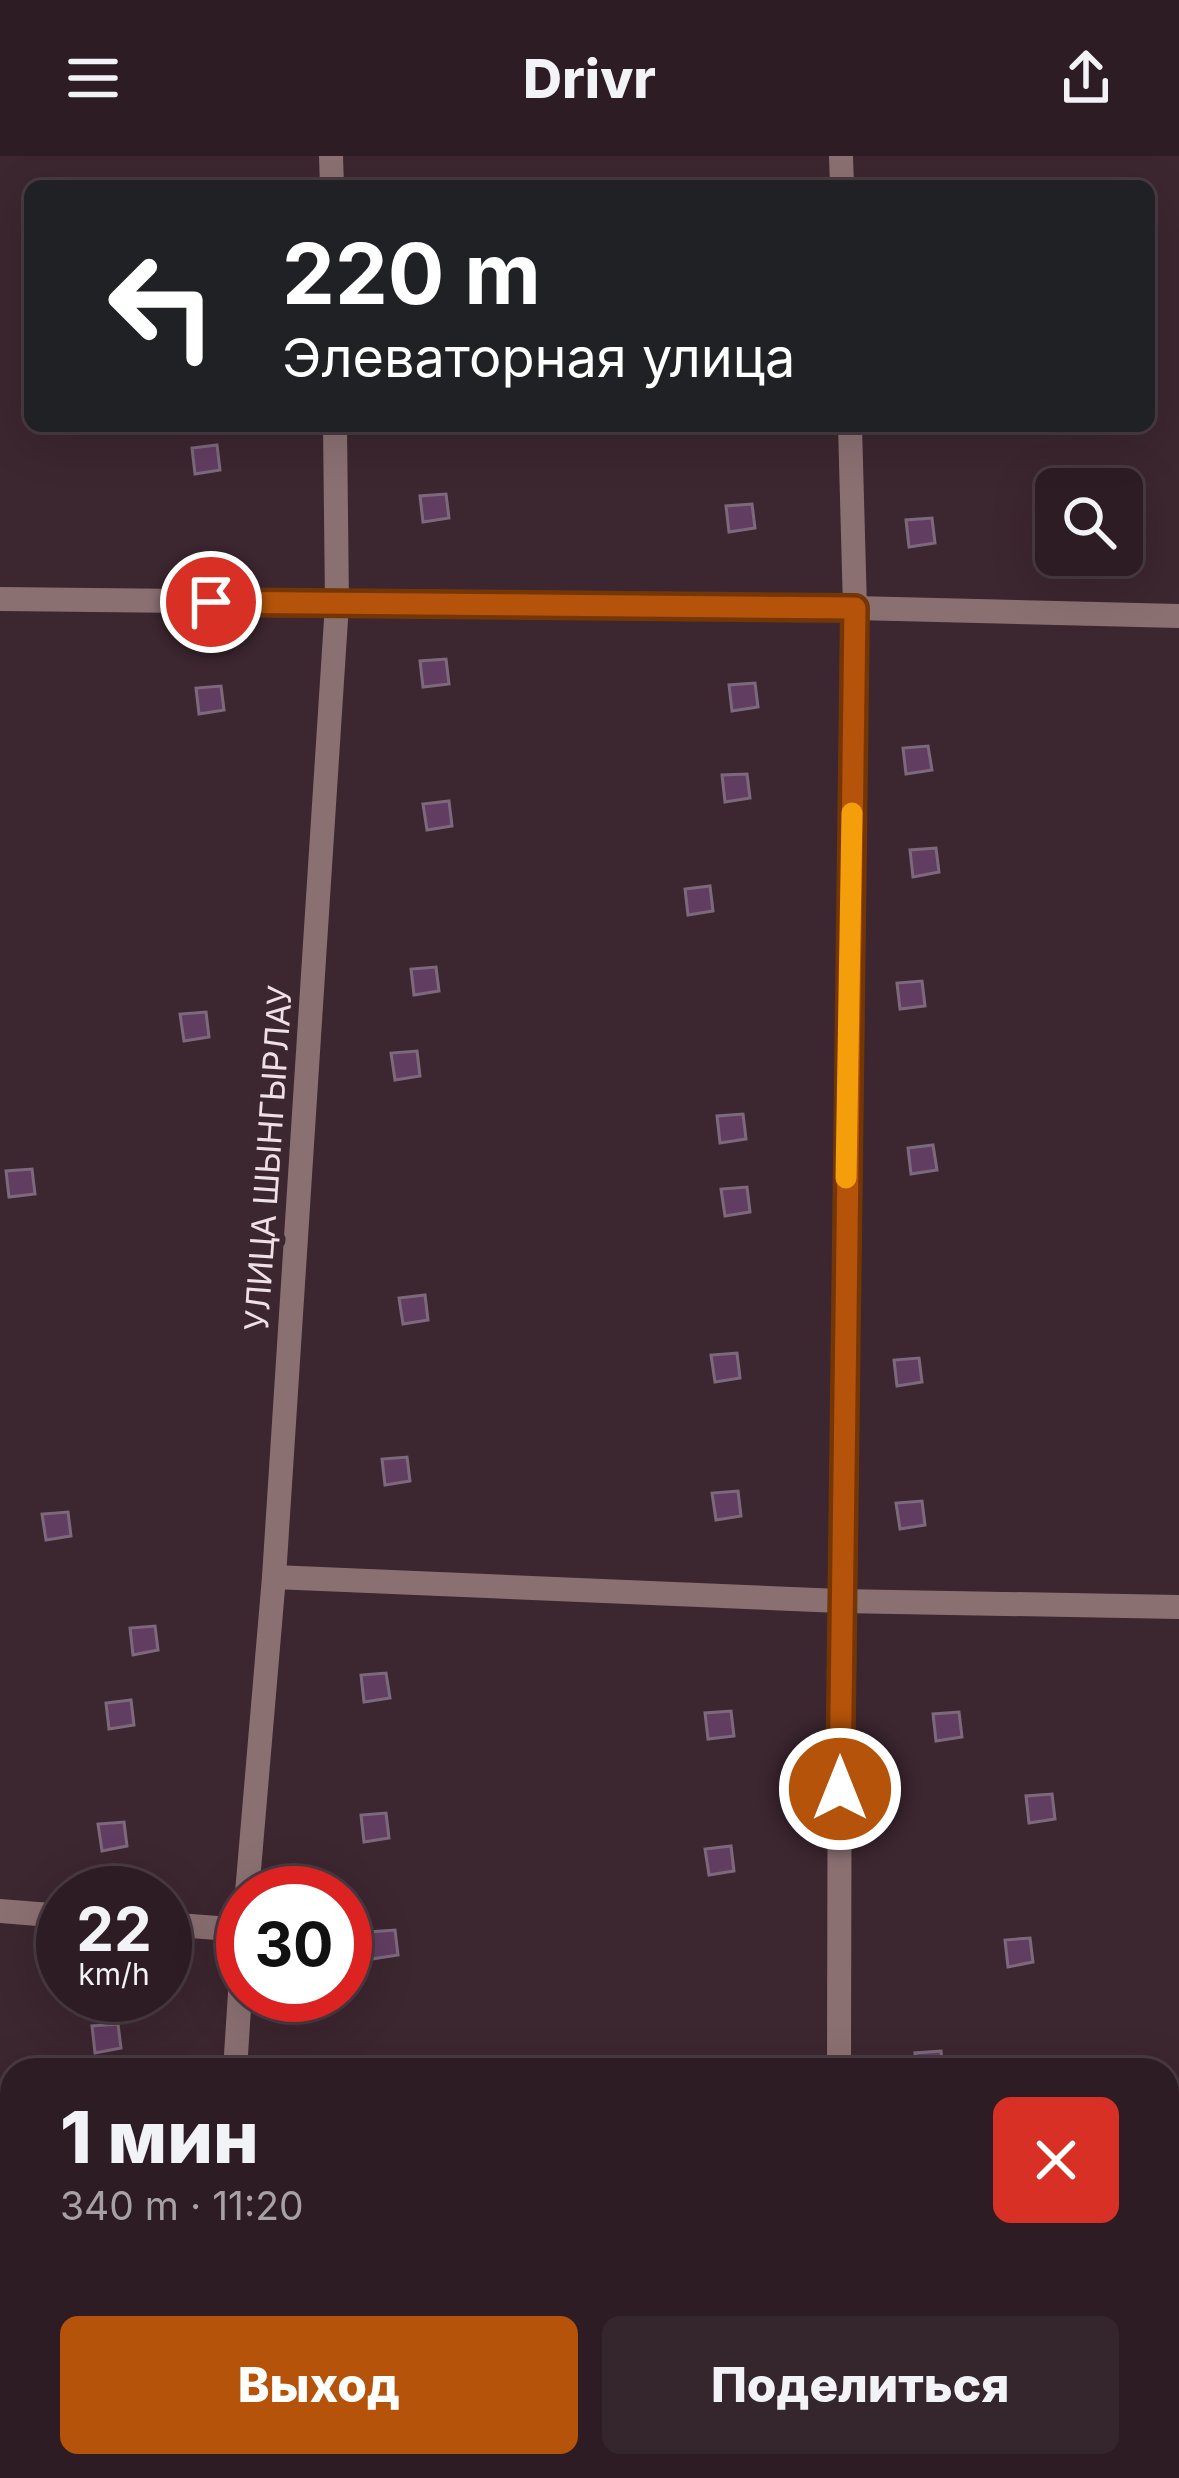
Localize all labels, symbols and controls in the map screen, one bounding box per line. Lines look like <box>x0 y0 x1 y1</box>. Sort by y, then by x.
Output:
icon: menu <box>60 45 126 111</box>
icon: share <box>1053 45 1119 111</box>
text: Drivr <box>523 46 656 111</box>
text: 220 m <box>282 223 541 324</box>
icon: left <box>84 228 240 384</box>
text: Элеваторная улица <box>282 325 795 390</box>
map controls <box>1035 468 1143 576</box>
button: search <box>1035 468 1143 576</box>
pin <box>160 551 262 653</box>
icon: arrive <box>178 569 244 635</box>
street label: УЛИЦА ШЫНГЫРЛАУ <box>236 984 300 1332</box>
position arrow <box>777 1726 903 1852</box>
speed limit sign: 30 <box>216 1866 372 2022</box>
text: 22 <box>76 1893 152 1965</box>
text: km/h <box>78 1956 150 1992</box>
text: 1 мин <box>60 2093 259 2180</box>
button: close <box>993 2097 1119 2223</box>
text: 340 m · 11:20 <box>60 2182 304 2229</box>
button: Выход <box>60 2316 578 2454</box>
button: Поделиться <box>602 2316 1119 2454</box>

